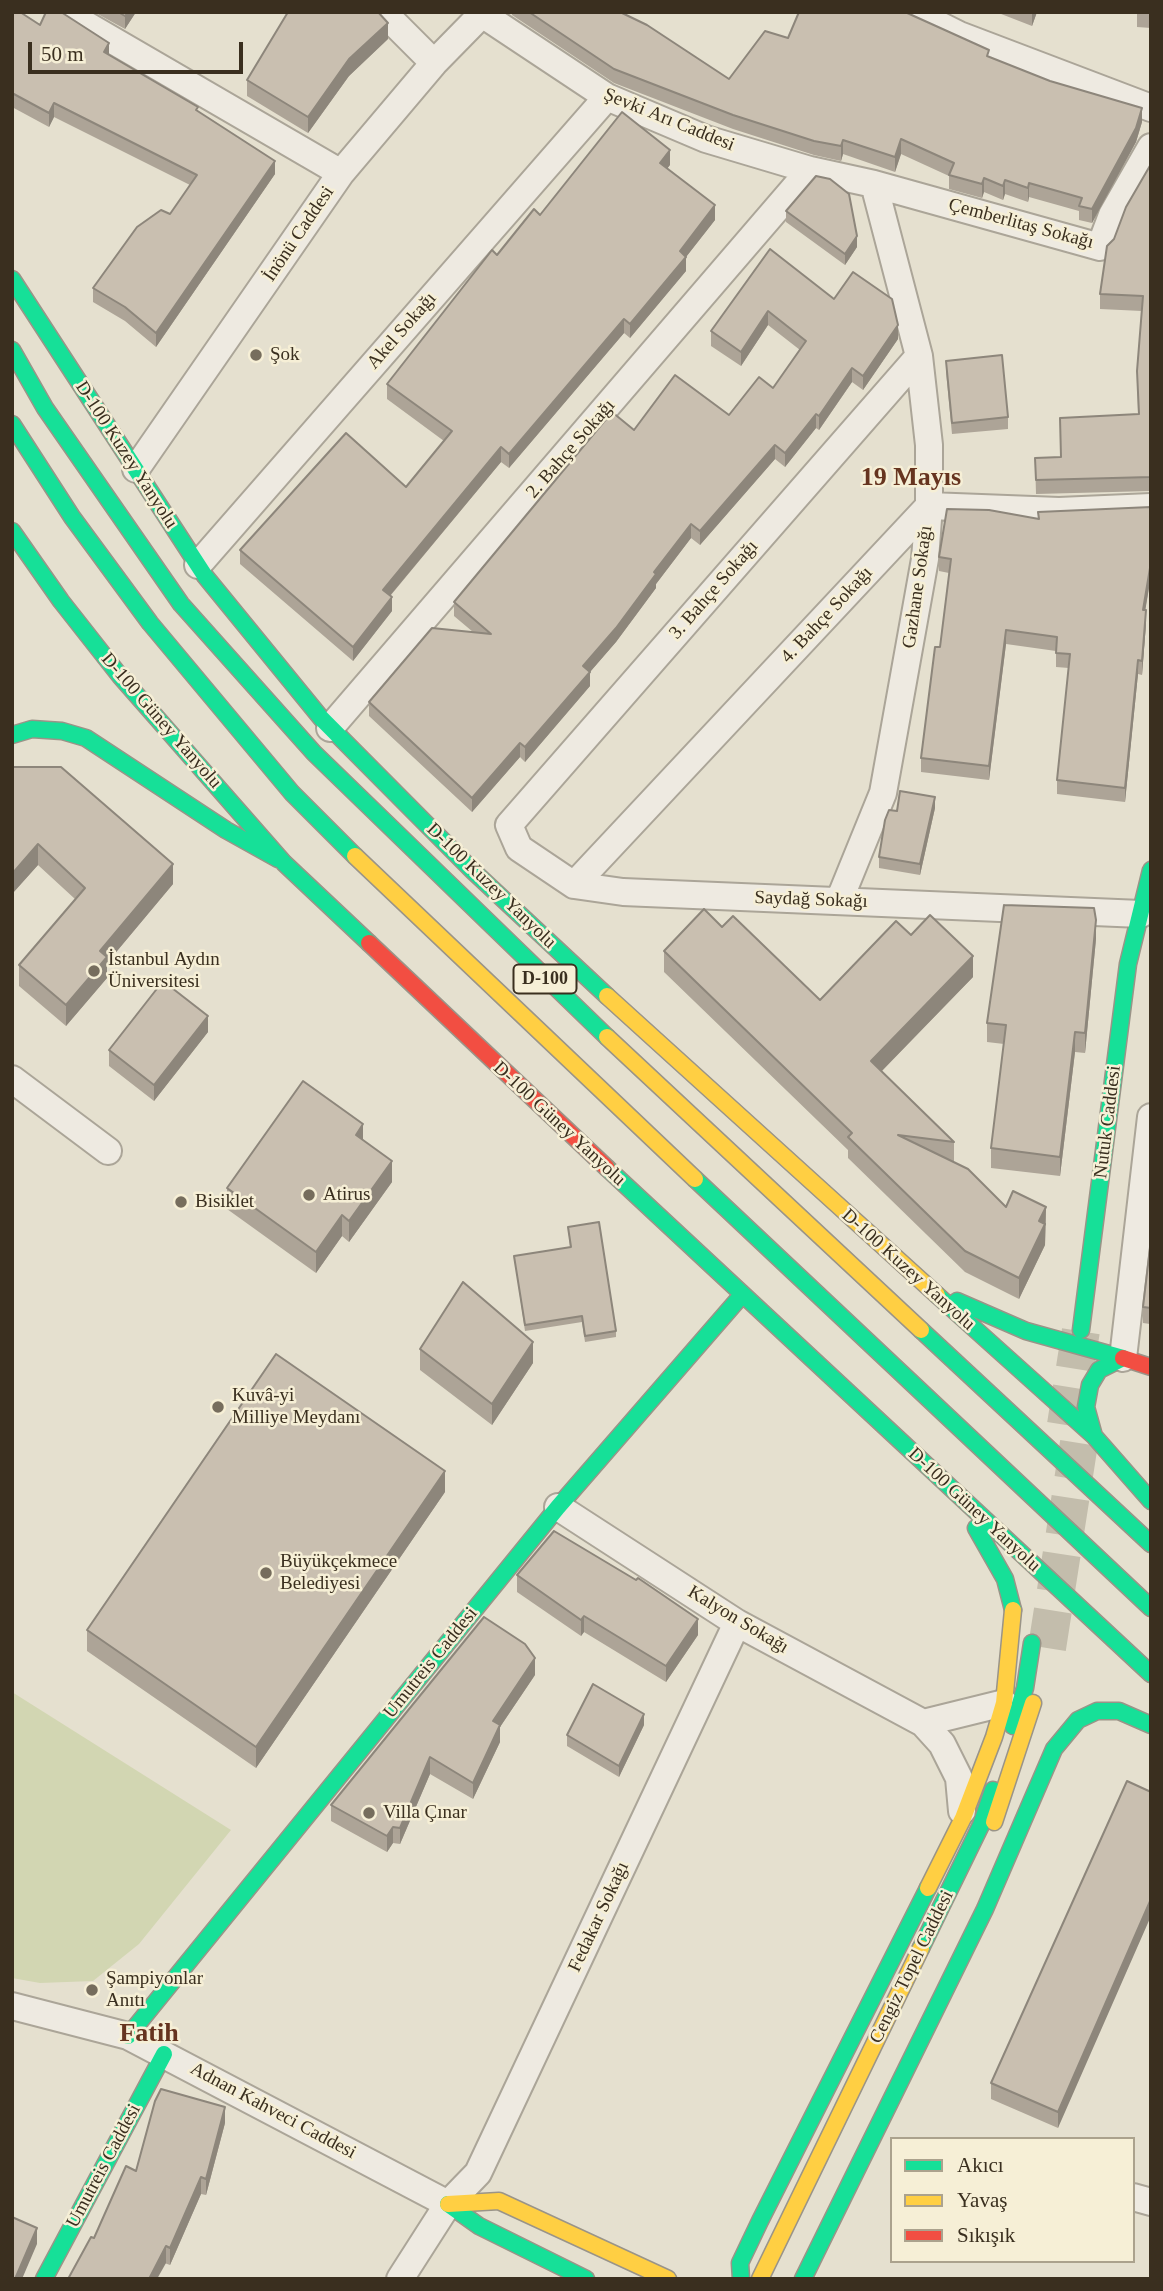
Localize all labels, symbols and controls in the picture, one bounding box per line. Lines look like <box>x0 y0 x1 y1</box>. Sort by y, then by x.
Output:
scale bar <box>32 28 247 72</box>
text: 50 m <box>41 42 84 66</box>
street label: Şevki Arı Caddesi <box>600 83 738 157</box>
street label: İnönü Caddesi <box>259 182 339 286</box>
street label: Çemberlitaş Sokağı <box>946 194 1096 254</box>
street label: Akel Sokağı <box>362 288 442 374</box>
place label: Şok <box>270 344 300 366</box>
marker: Şok <box>248 347 264 363</box>
street label: D-100 Kuzey Yanyolu <box>70 377 182 533</box>
street label: 2. Bahçe Sokağı <box>522 395 620 503</box>
district label: 19 Mayıs <box>861 462 961 494</box>
street label: Gazhane Sokağı <box>898 524 938 650</box>
street label: 3. Bahçe Sokağı <box>665 536 763 644</box>
street label: 4. Bahçe Sokağı <box>776 562 878 668</box>
street label: D-100 Güney Yanyolu <box>96 649 226 793</box>
street label: D-100 Kuzey Yanyolu <box>422 818 560 954</box>
street label: Saydağ Sokağı <box>754 887 868 913</box>
place label: İstanbul Aydın Üniversitesi <box>108 949 220 993</box>
marker: İstanbul Aydın Üniversitesi <box>86 963 102 979</box>
road number: D-100 <box>514 964 576 994</box>
street label: D-100 Güney Yanyolu <box>488 1057 630 1191</box>
street label: Nutuk Caddesi <box>1090 1064 1126 1180</box>
place label: Atirus <box>323 1184 370 1206</box>
marker: Atirus <box>301 1187 317 1203</box>
place label: Bisiklet <box>195 1191 254 1213</box>
marker: Bisiklet <box>173 1194 189 1210</box>
street label: D-100 Kuzey Yanyolu <box>837 1204 979 1336</box>
place label: Kuvâ-yi Milliye Meydanı <box>232 1385 360 1429</box>
marker: Kuvâ-yi Milliye Meydanı <box>210 1399 226 1415</box>
street label: D-100 Güney Yanyolu <box>903 1443 1045 1577</box>
place label: Büyükçekmece Belediyesi <box>280 1551 397 1595</box>
marker: Büyükçekmece Belediyesi <box>258 1565 274 1581</box>
street label: Kalyon Sokağı <box>684 1581 792 1659</box>
street label: Umutreis Caddesi <box>379 1603 483 1723</box>
place label: Villa Çınar <box>383 1802 467 1824</box>
marker: Villa Çınar <box>361 1805 377 1821</box>
street label: Fedakar Sokağı <box>564 1858 634 1976</box>
street label: Cengiz Topel Caddesi <box>865 1887 959 2047</box>
place label: Şampiyonlar Anıtı <box>106 1968 203 2012</box>
marker: Şampiyonlar Anıtı <box>84 1982 100 1998</box>
district label: Fatih <box>119 2018 179 2050</box>
street label: Adnan Kahveci Caddesi <box>186 2058 360 2164</box>
street label: Umutreis Caddesi <box>62 2100 146 2232</box>
legend <box>890 2137 1135 2263</box>
text: Akıcı <box>957 2153 1004 2177</box>
text: Yavaş <box>957 2188 1007 2212</box>
text: Sıkışık <box>957 2223 1015 2247</box>

